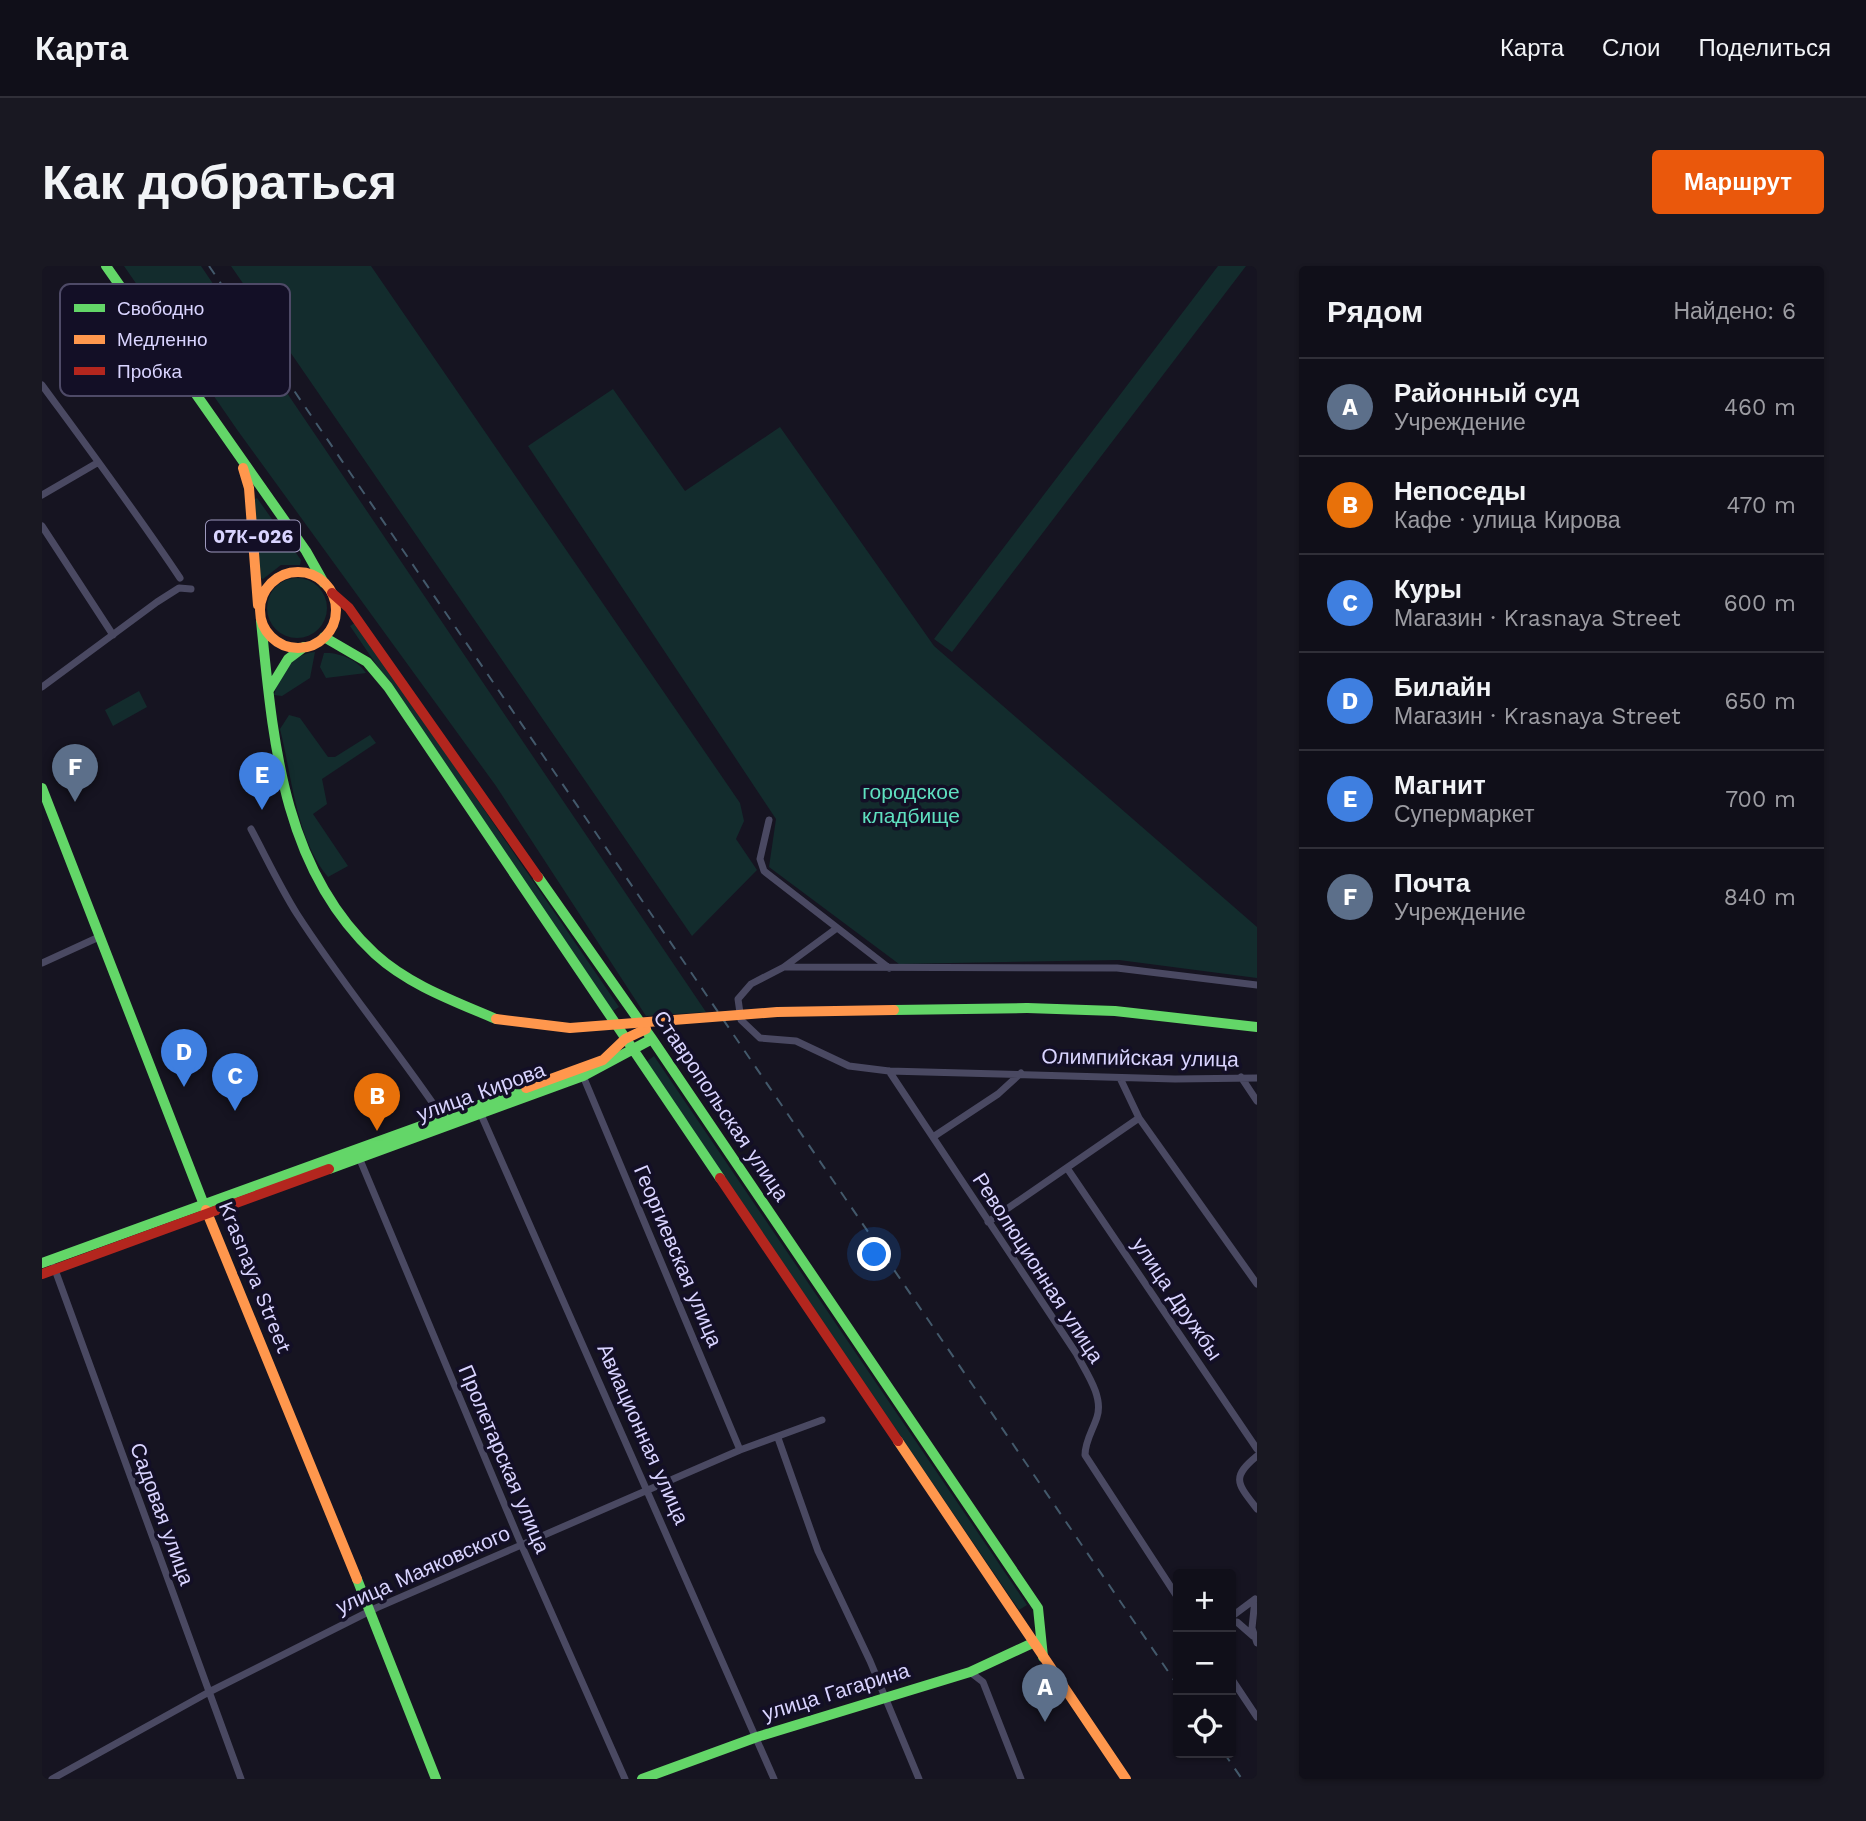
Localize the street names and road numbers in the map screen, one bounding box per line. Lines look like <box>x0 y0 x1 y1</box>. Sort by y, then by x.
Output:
road number: 07К-026 <box>206 520 300 552</box>
street label: Ставропольская улица <box>648 1006 795 1206</box>
street label: Олимпийская улица <box>1041 1043 1239 1072</box>
street label: улица Кирова <box>413 1057 549 1126</box>
street label: Георгиевская улица <box>629 1161 728 1351</box>
street label: Революционная улица <box>968 1168 1109 1368</box>
street label: Krasnaya Street <box>214 1197 297 1357</box>
street label: улица Дружбы <box>1127 1233 1228 1365</box>
street label: Авиационная улица <box>592 1340 695 1528</box>
street label: Пролетарская улица <box>453 1361 556 1557</box>
street label: Садовая улица <box>125 1439 200 1589</box>
street label: улица Маяковского <box>332 1520 514 1619</box>
street label: улица Гагарина <box>759 1657 913 1726</box>

